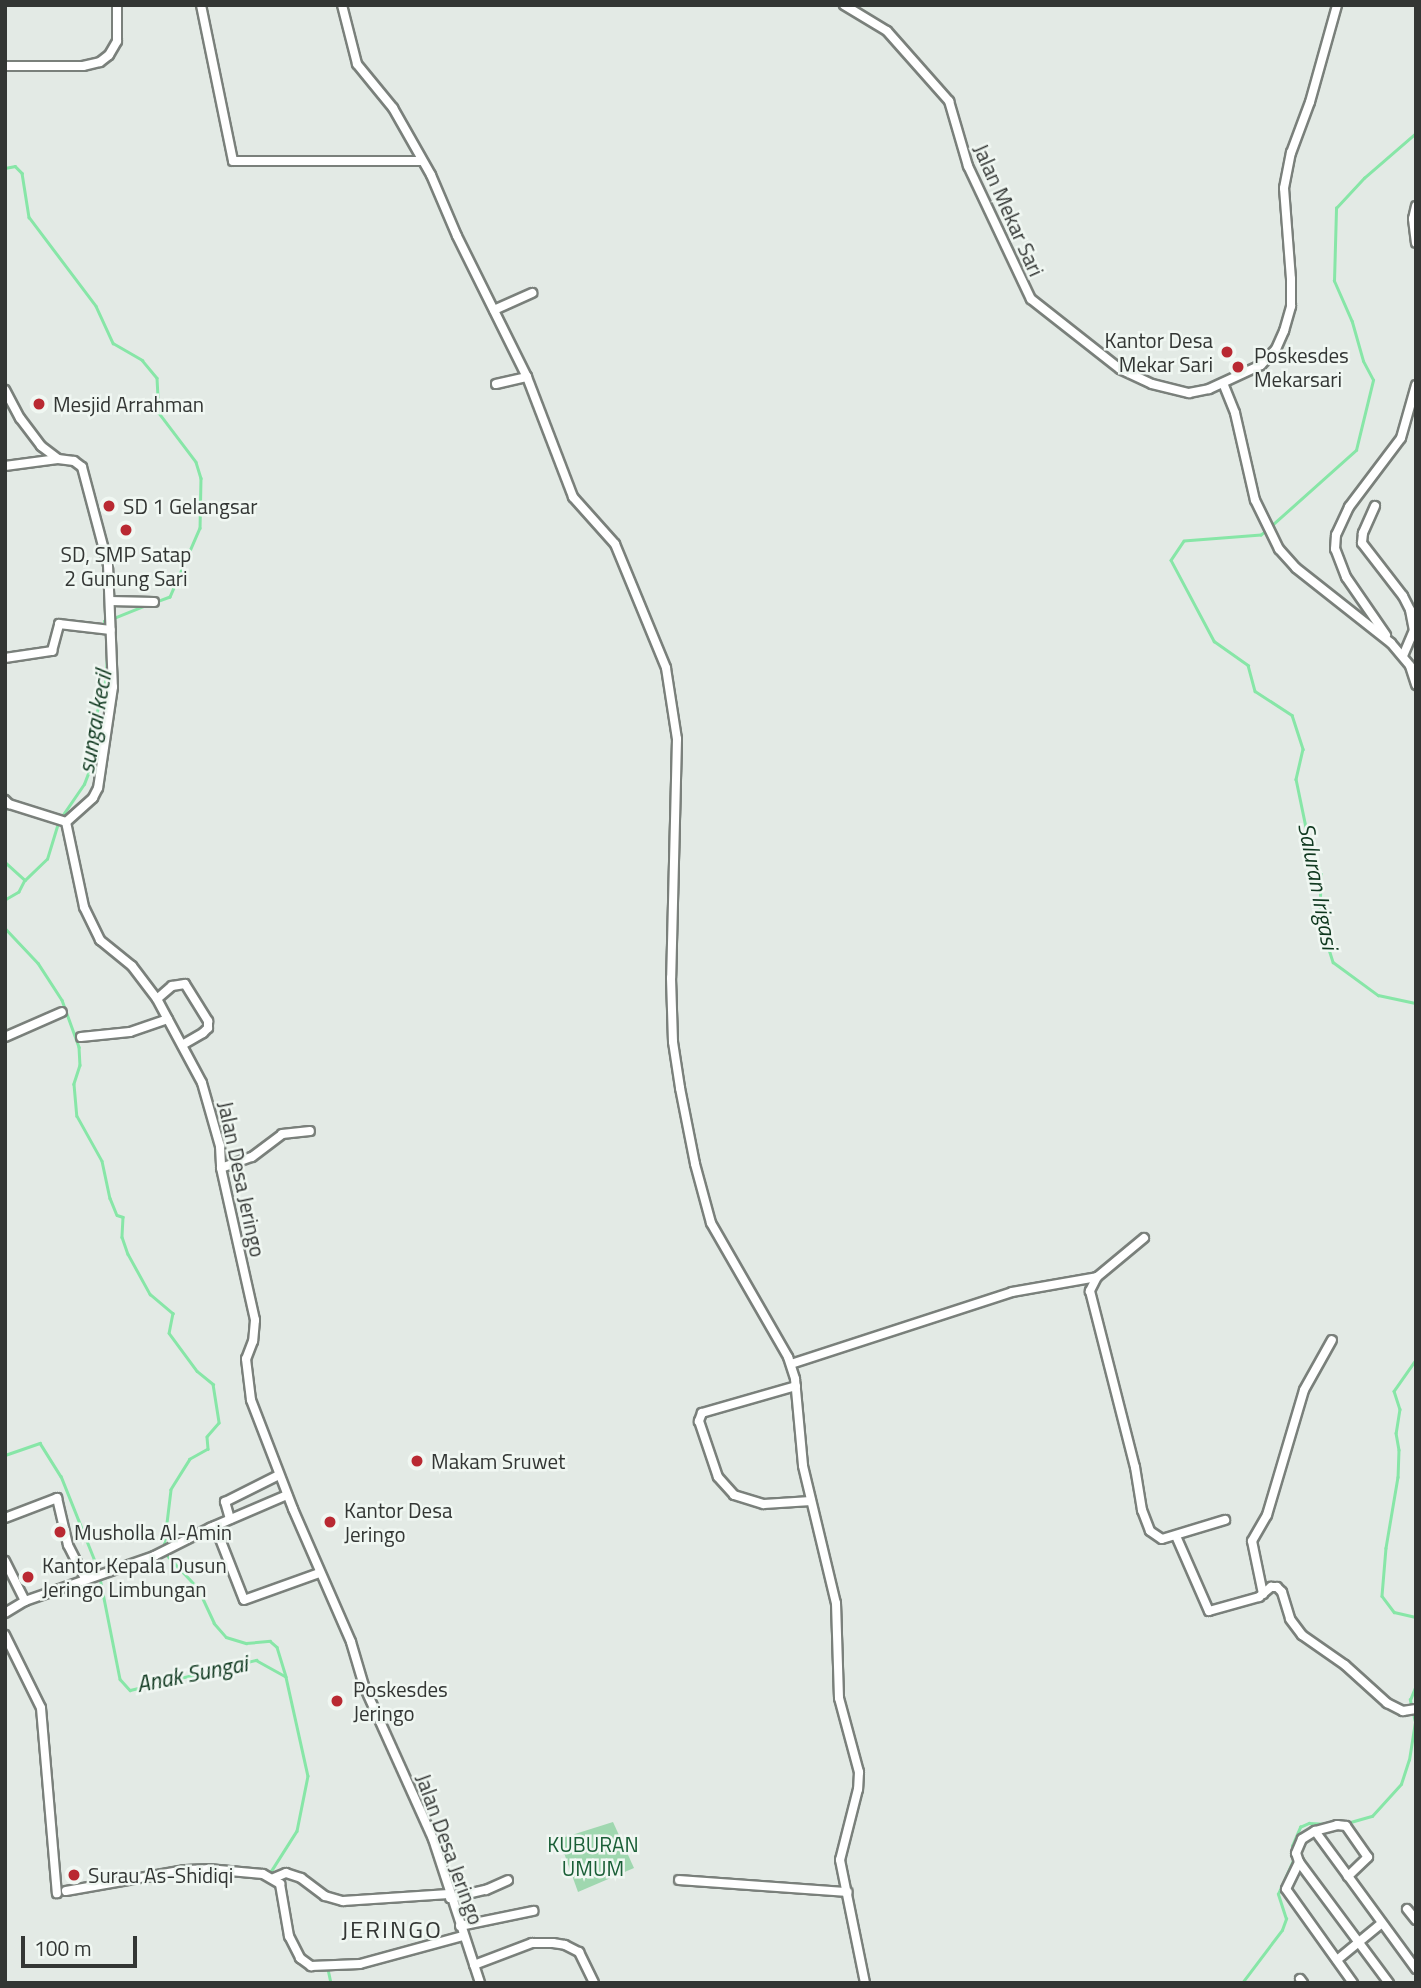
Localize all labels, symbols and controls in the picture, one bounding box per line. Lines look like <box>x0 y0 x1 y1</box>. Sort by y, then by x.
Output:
street label: Jalan Mekar Sari <box>969 140 1049 280</box>
place label: Kantor Desa Mekar Sari <box>1105 327 1213 377</box>
place label: Poskesdes Mekarsari <box>1254 342 1349 392</box>
marker: Kantor Desa Mekar Sari <box>1219 344 1235 360</box>
marker: Poskesdes Mekarsari <box>1228 357 1248 377</box>
place label: Mesjid Arrahman <box>53 391 204 417</box>
marker: Mesjid Arrahman <box>31 396 47 412</box>
place label: SD 1 Gelangsar <box>123 493 257 519</box>
marker: SD 1 Gelangsar <box>101 498 117 514</box>
marker: SD, SMP Satap 2 Gunung Sari <box>118 522 134 538</box>
place label: SD, SMP Satap 2 Gunung Sari <box>61 541 191 591</box>
water label: sungai kecil <box>72 668 118 776</box>
water label: Saluran Irigasi <box>1292 820 1344 952</box>
street label: Jalan Desa Jeringo <box>213 1099 271 1259</box>
place label: Makam Sruwet <box>431 1448 565 1474</box>
marker: Makam Sruwet <box>409 1453 425 1469</box>
place label: Kantor Desa Jeringo <box>344 1497 452 1547</box>
marker: Kantor Desa Jeringo <box>322 1514 338 1530</box>
place label: Musholla Al-Amin <box>74 1519 232 1545</box>
marker: Musholla Al-Amin <box>52 1524 68 1540</box>
place label: Kantor Kepala Dusun Jeringo Limbungan <box>42 1552 227 1602</box>
marker: Kantor Kepala Dusun Jeringo Limbungan <box>20 1569 36 1585</box>
water label: Anak Sungai <box>134 1650 250 1698</box>
place label: Poskesdes Jeringo <box>353 1676 448 1726</box>
marker: Poskesdes Jeringo <box>327 1691 347 1711</box>
street label: Jalan Desa Jeringo <box>411 1770 489 1928</box>
park label: KUBURAN UMUM <box>547 1831 639 1881</box>
place label: Surau As-Shidiqi <box>88 1862 233 1888</box>
marker: Surau As-Shidiqi <box>66 1867 82 1883</box>
district label: JERINGO <box>342 1916 442 1944</box>
scale bar <box>24 1922 140 1966</box>
text: 100 m <box>34 1932 91 1964</box>

